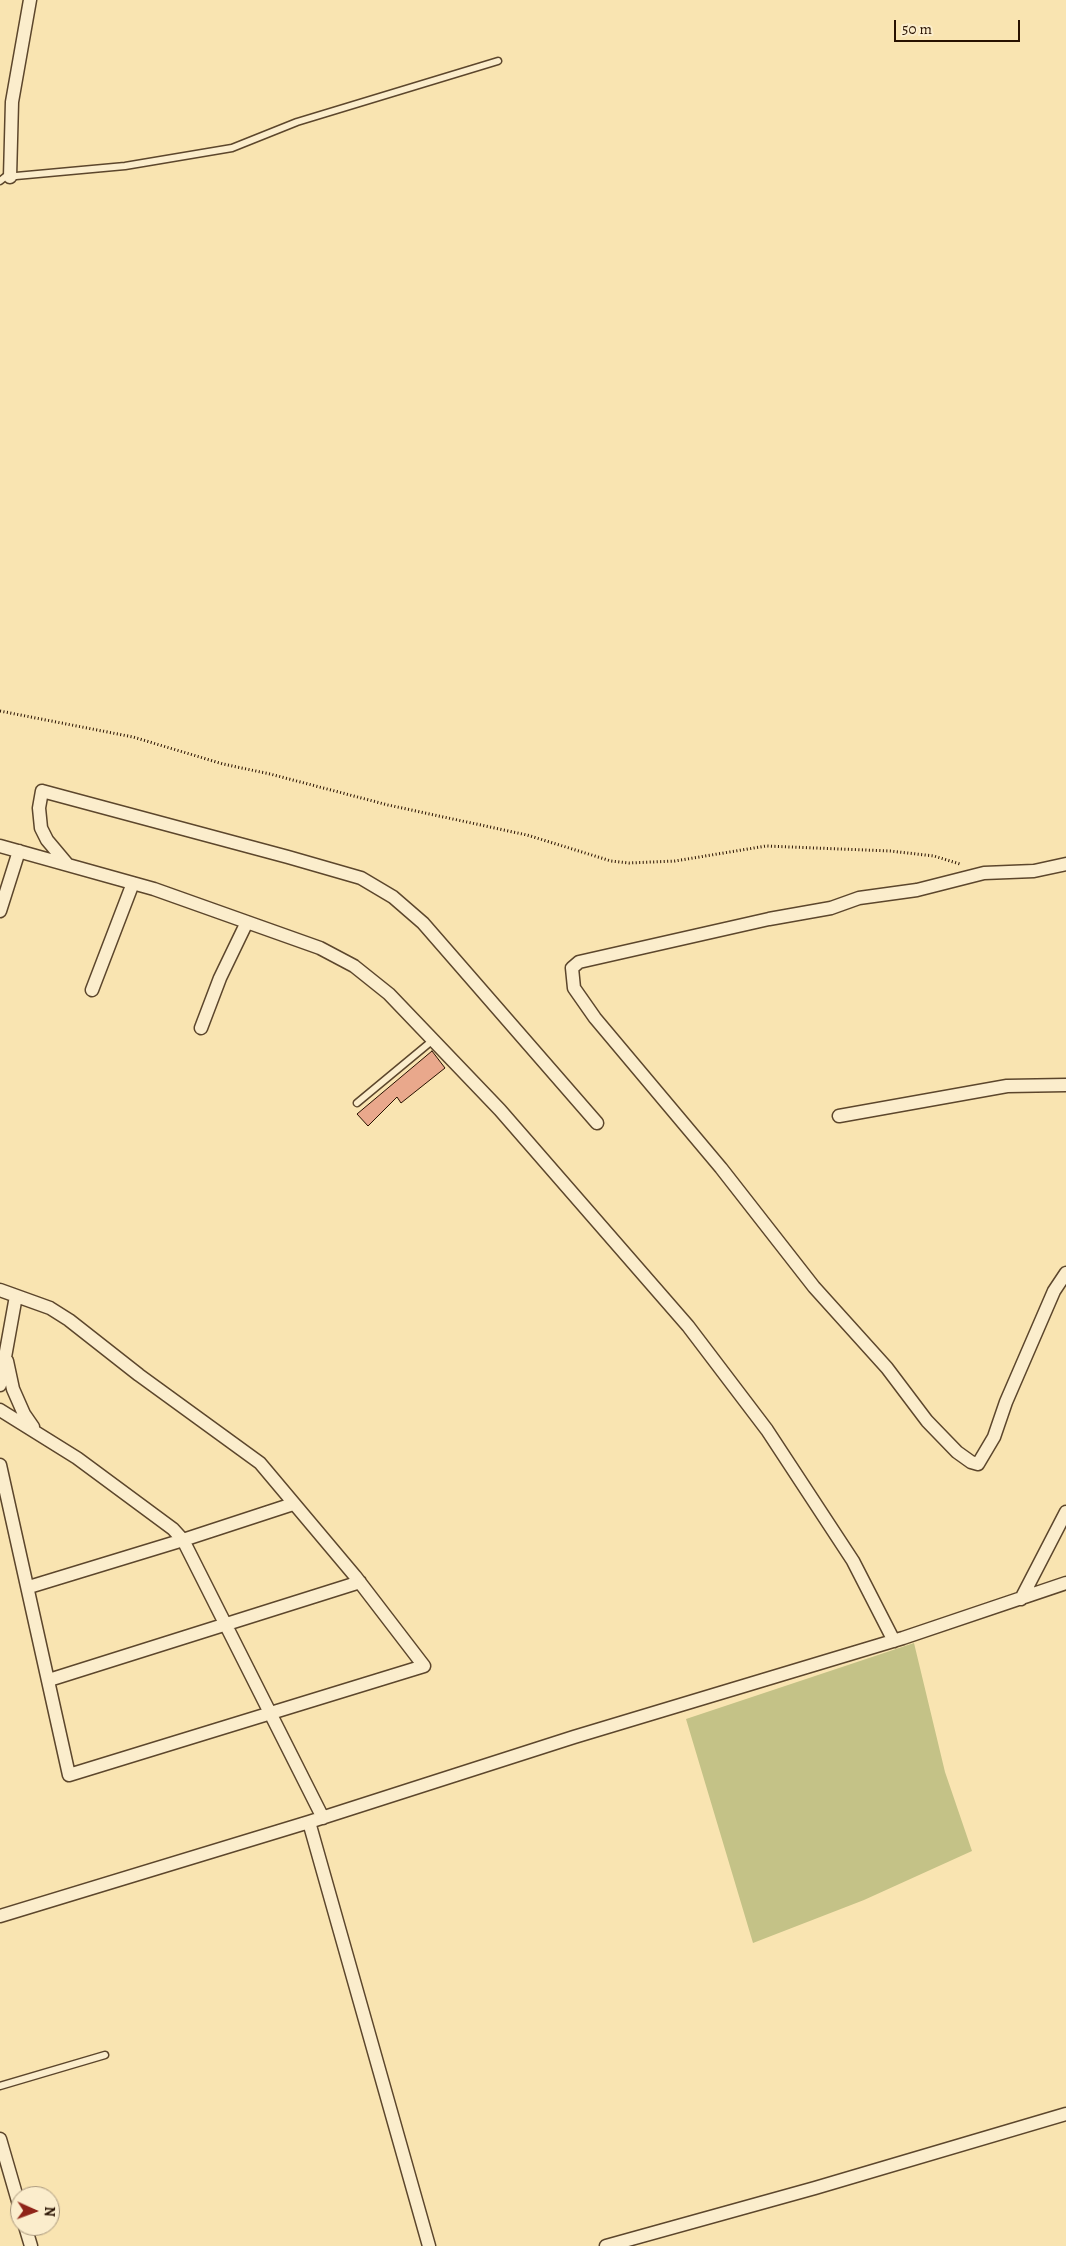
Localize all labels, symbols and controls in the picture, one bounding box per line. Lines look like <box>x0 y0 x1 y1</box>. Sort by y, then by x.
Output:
scale bar <box>896 10 1022 42</box>
text: 50 m <box>902 19 932 39</box>
north arrow <box>10 2186 60 2236</box>
text: N <box>40 2206 59 2217</box>

